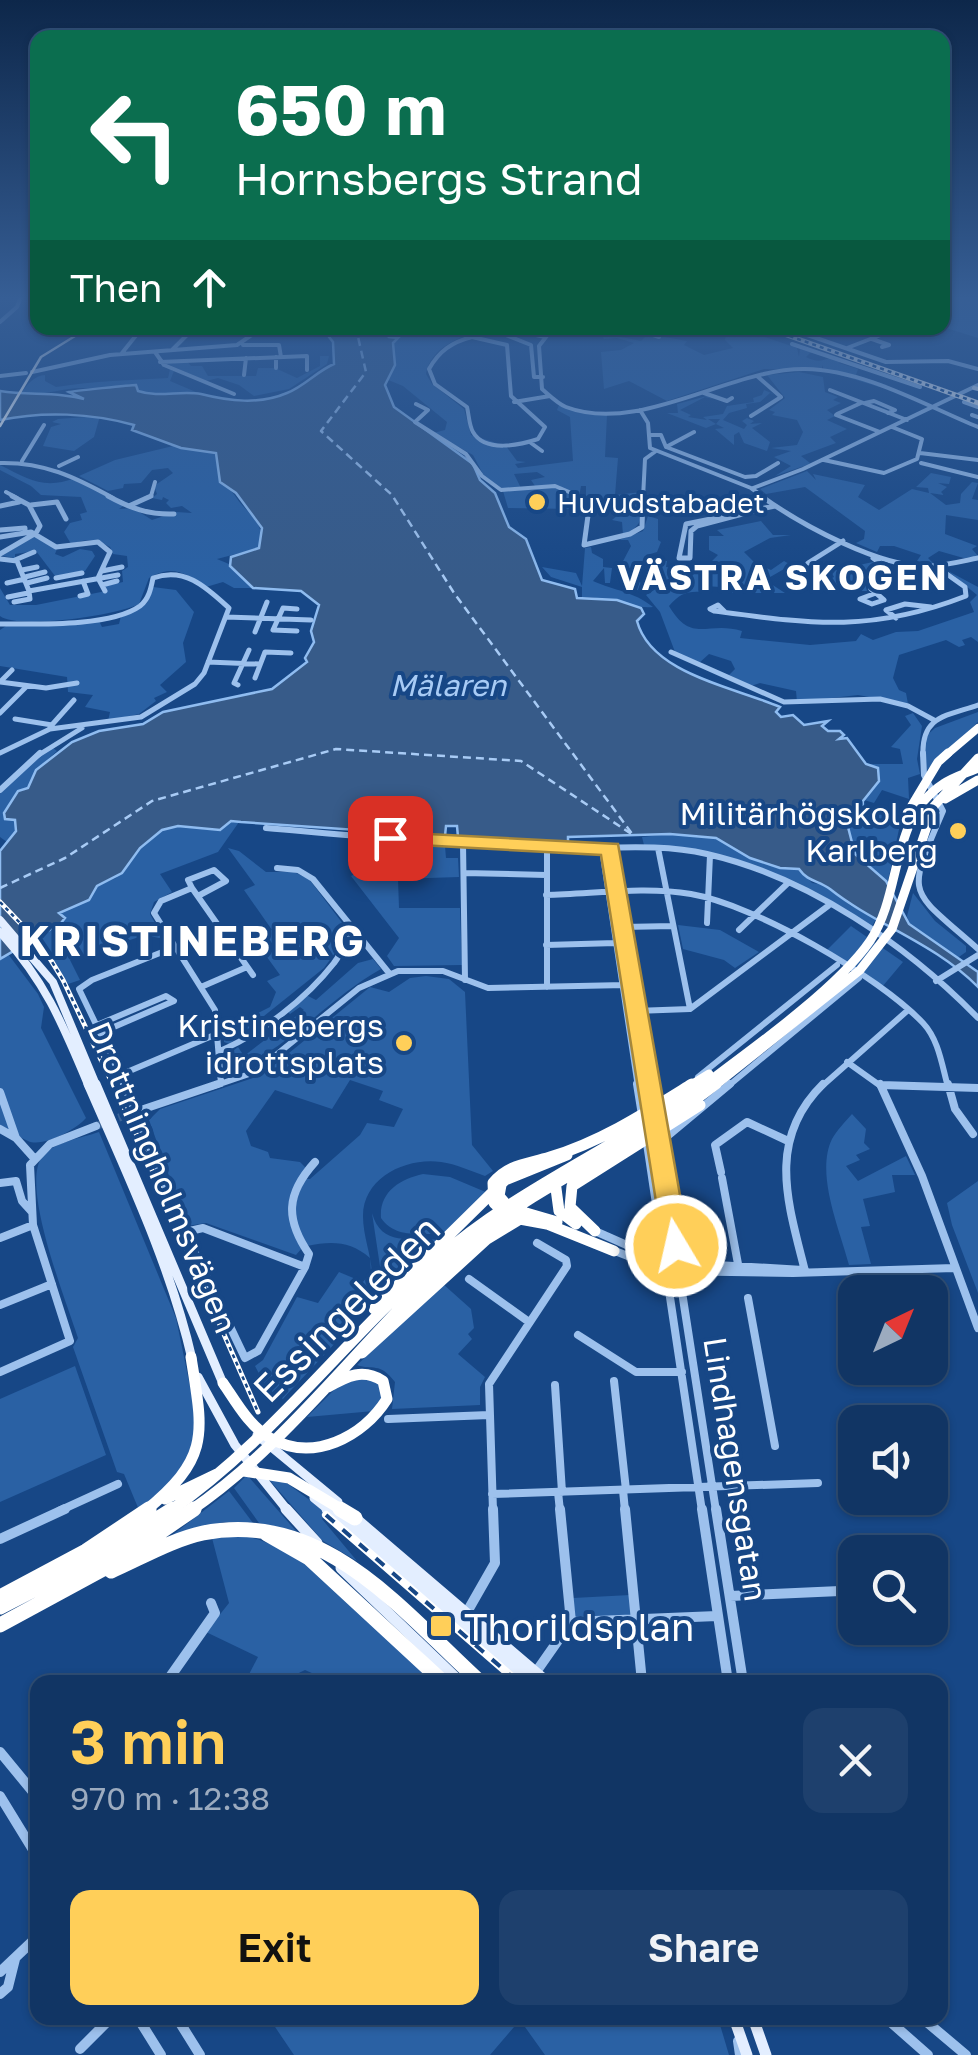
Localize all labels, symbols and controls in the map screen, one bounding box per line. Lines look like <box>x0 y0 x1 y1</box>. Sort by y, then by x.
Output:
text: 650 m <box>235 66 446 150</box>
icon: left <box>70 70 200 200</box>
text: Hornsbergs Strand <box>235 151 643 205</box>
icon: ahead <box>182 260 237 315</box>
text: Then <box>70 265 162 310</box>
place label: Huvudstabadet <box>557 486 765 519</box>
marker: Huvudstabadet <box>526 491 548 513</box>
district label: VÄSTRA SKOGEN <box>617 556 949 598</box>
water label: Mälaren <box>390 667 508 703</box>
place label: Militärhögskolan Karlberg <box>680 794 938 869</box>
pin <box>348 796 433 881</box>
icon: arrive <box>363 811 418 866</box>
marker: Militärhögskolan Karlberg <box>947 820 969 842</box>
district label: KRISTINEBERG <box>20 915 366 965</box>
place label: Kristinebergs idrottsplats <box>177 1006 384 1081</box>
street label: Drottningholmsvägen <box>80 1016 246 1338</box>
marker: Kristinebergs idrottsplats <box>393 1032 415 1054</box>
position arrow <box>624 1194 728 1298</box>
street label: Essingeleden <box>243 1205 449 1411</box>
north arrow <box>838 1275 948 1385</box>
map controls <box>838 1275 948 1645</box>
street label: Lindhagensgatan <box>696 1334 776 1604</box>
button: sound <box>838 1405 948 1515</box>
button: search <box>838 1535 948 1645</box>
place label: Thorildsplan <box>464 1604 694 1649</box>
marker: Thorildsplan <box>428 1613 454 1639</box>
text: 3 min <box>70 1705 226 1777</box>
button: close <box>803 1708 908 1813</box>
text: 970 m · 12:38 <box>70 1779 270 1817</box>
button: Exit <box>70 1890 479 2005</box>
button: Share <box>499 1890 908 2005</box>

